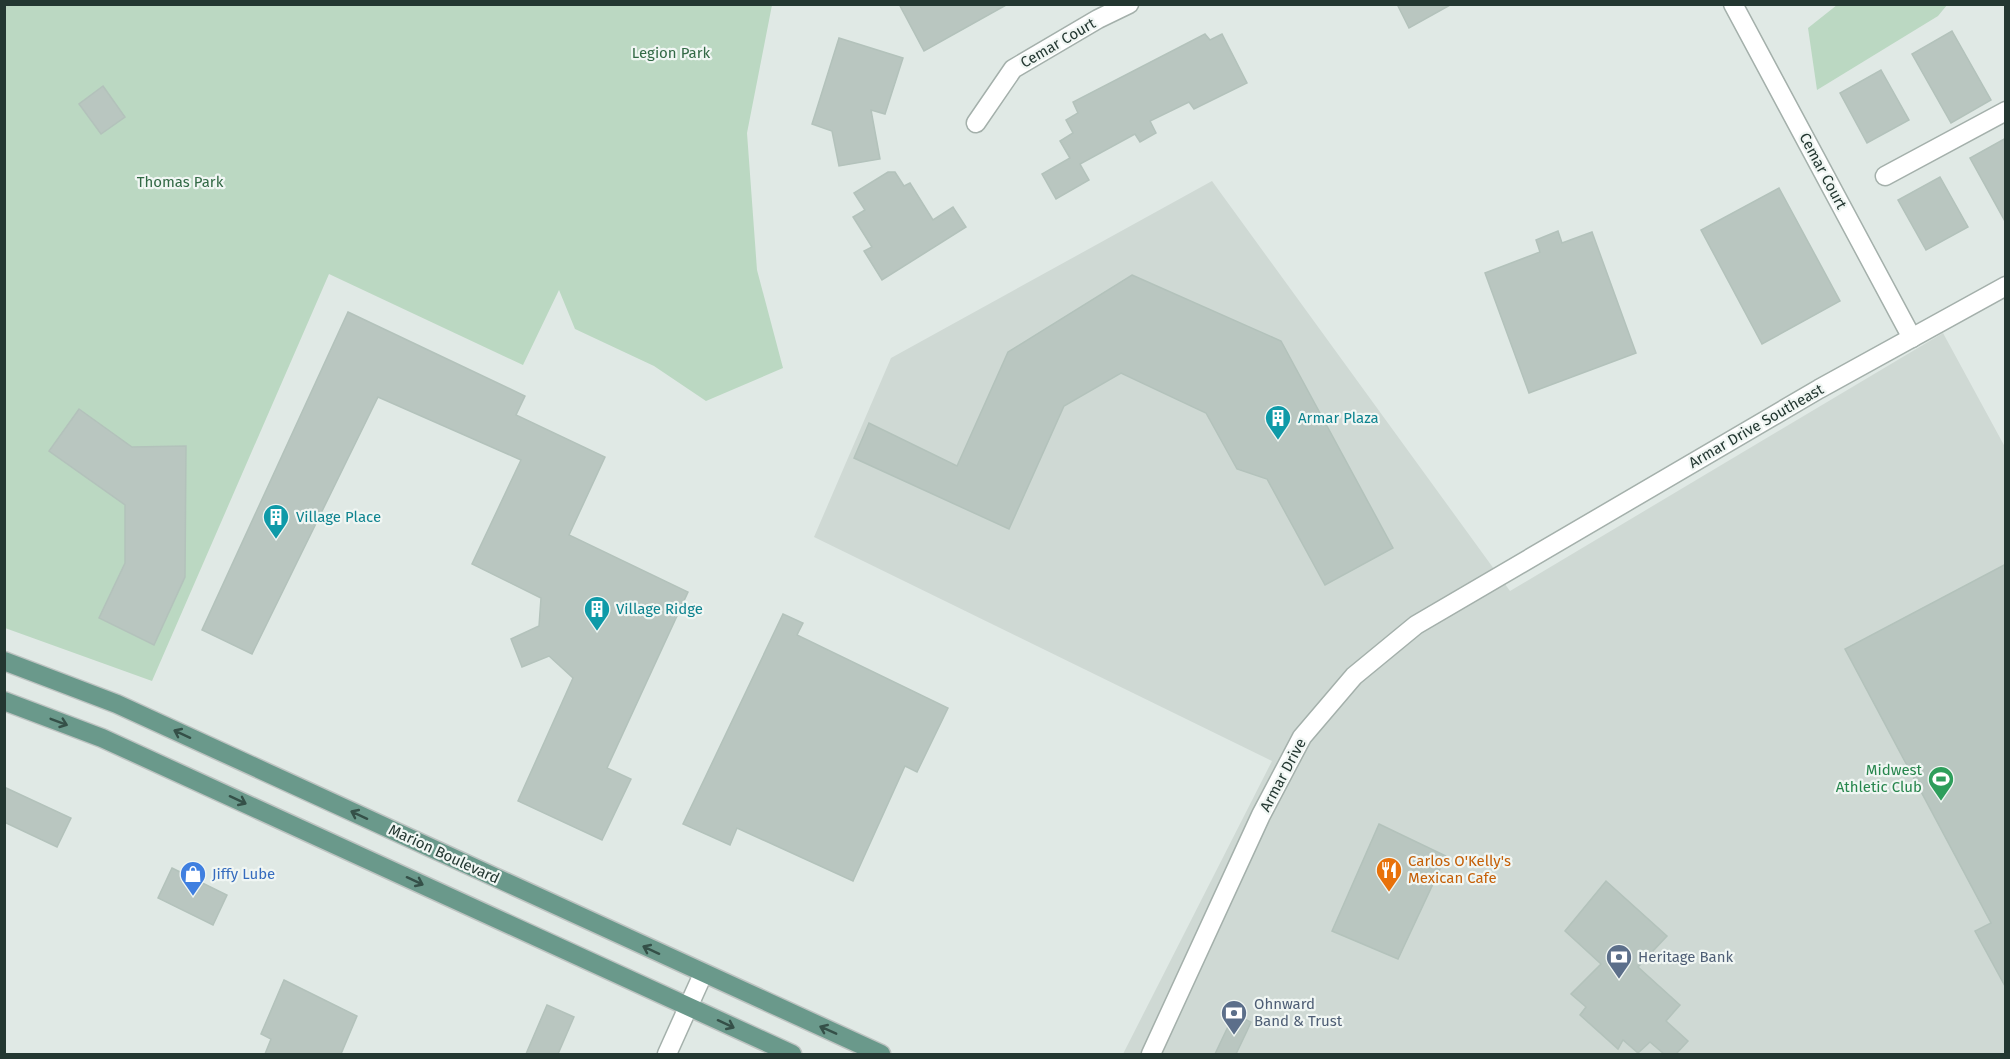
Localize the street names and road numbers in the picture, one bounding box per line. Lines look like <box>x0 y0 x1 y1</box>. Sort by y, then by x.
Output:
street label: Cemar Court <box>1017 14 1099 72</box>
street label: Cemar Court <box>1795 130 1851 213</box>
street label: Armar Drive Southeast <box>1685 380 1827 472</box>
street label: Armar Drive <box>1256 735 1310 815</box>
street label: Marion Boulevard <box>386 820 502 888</box>

